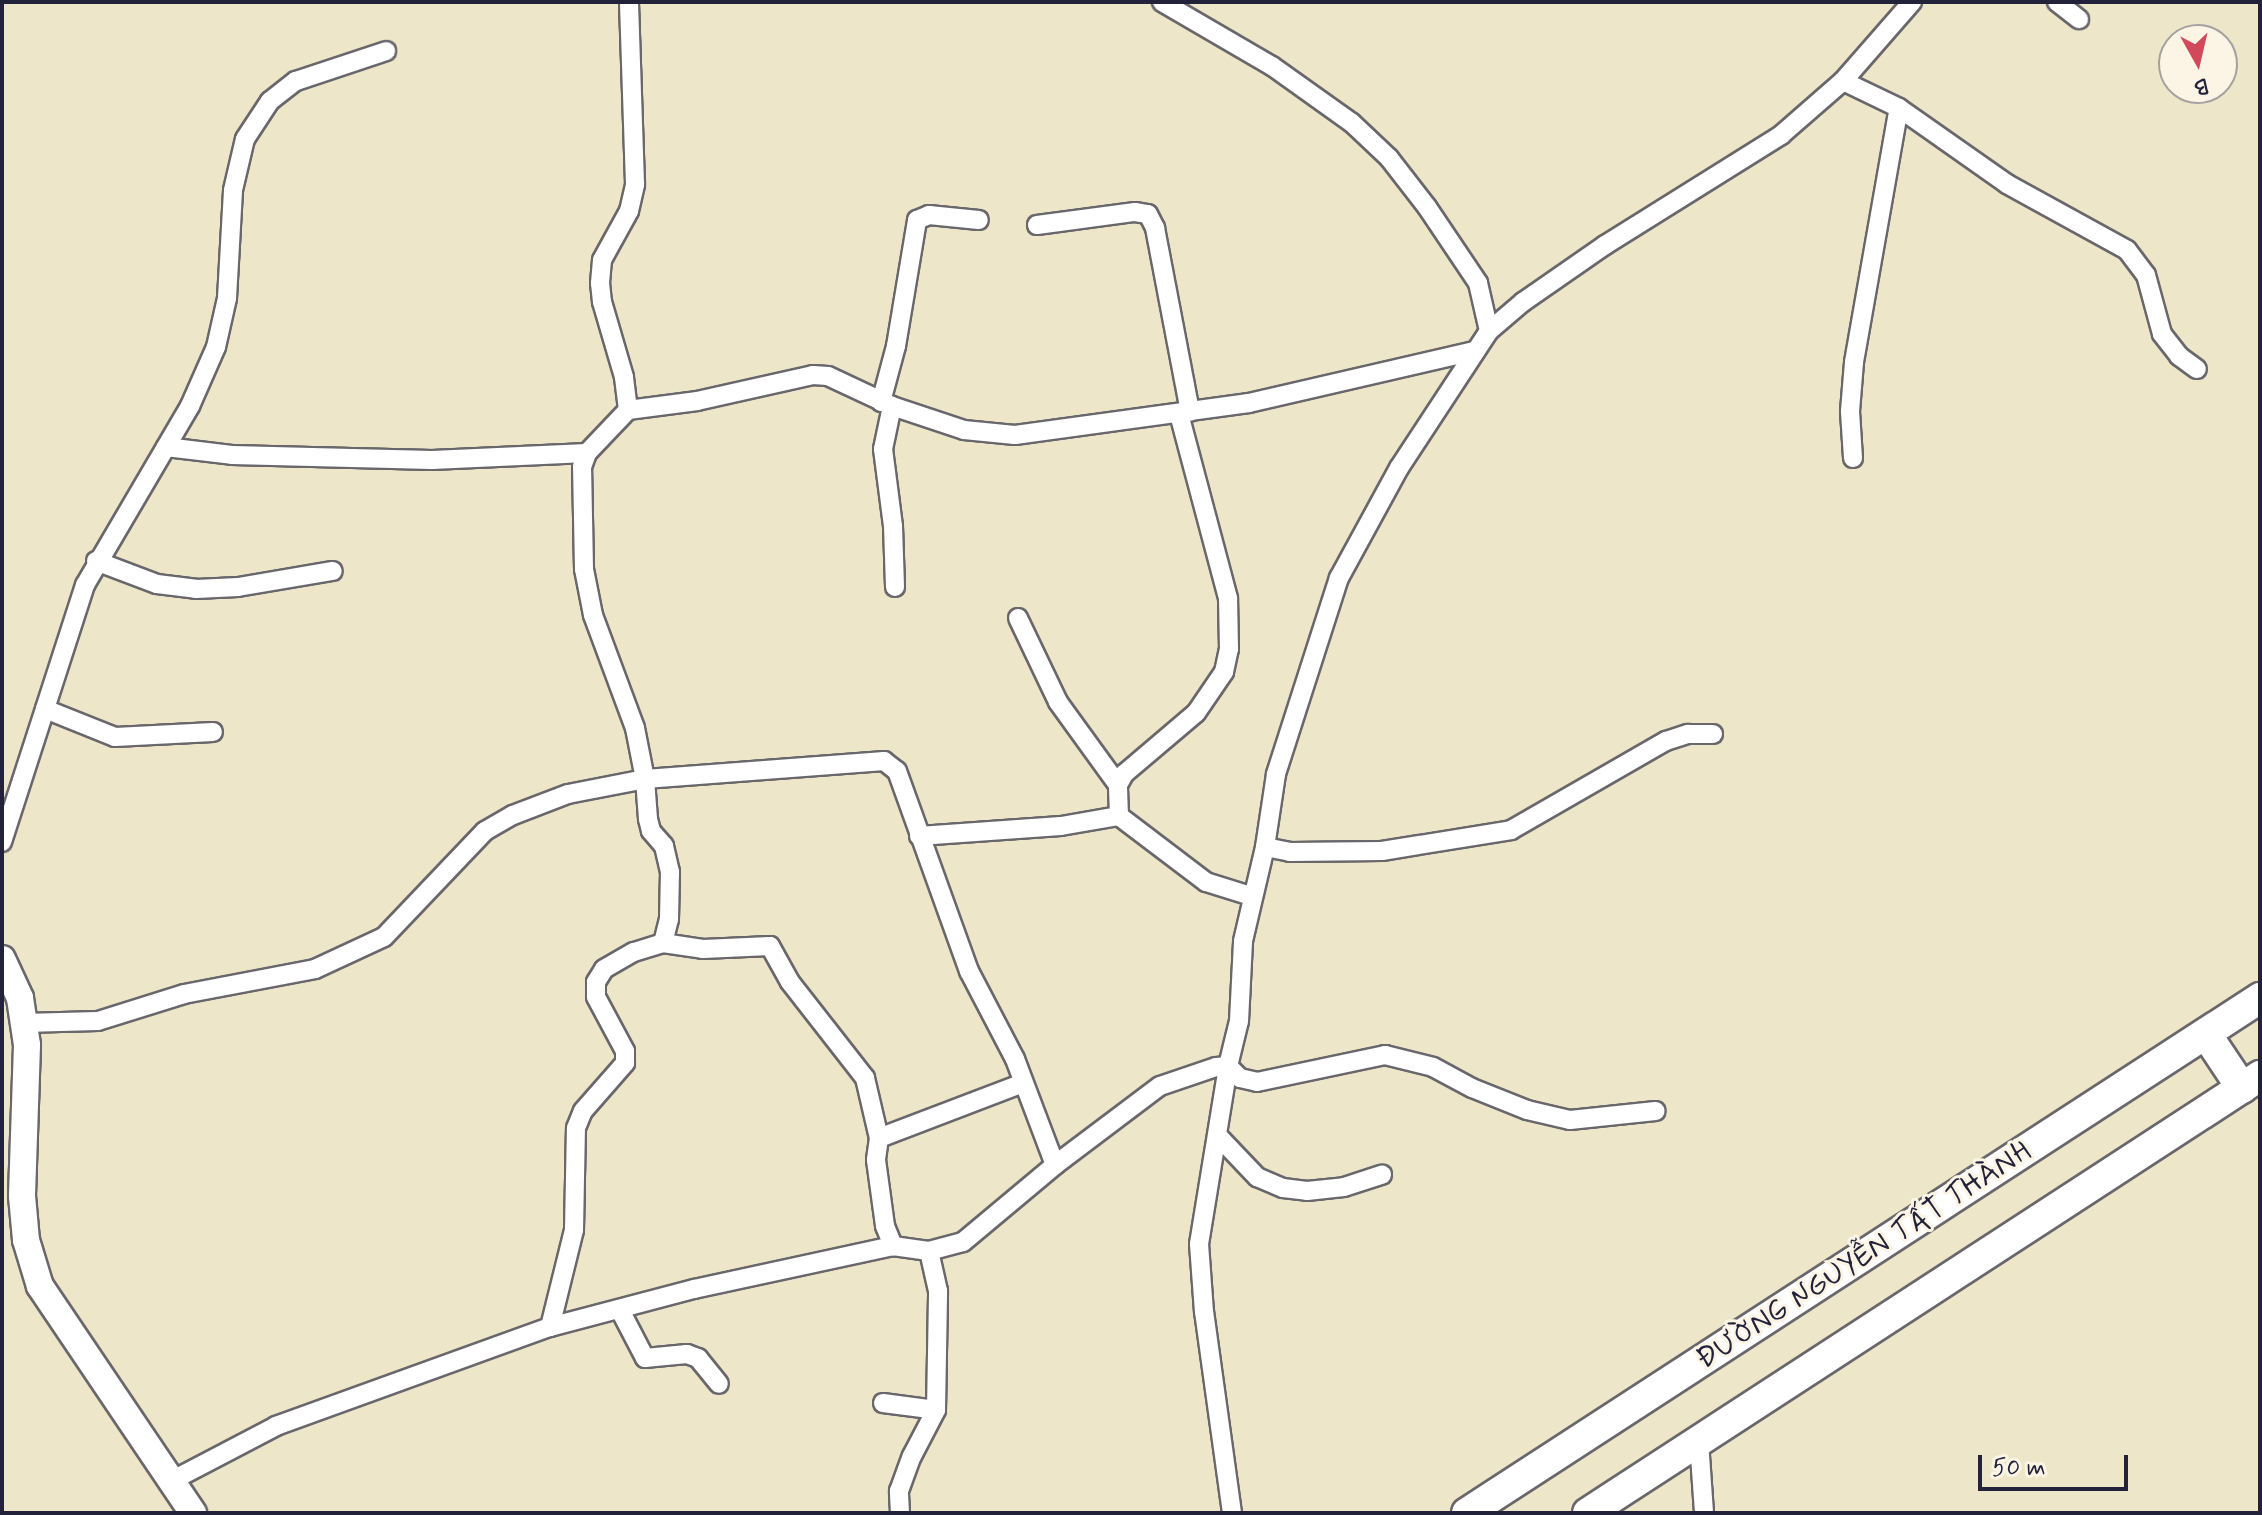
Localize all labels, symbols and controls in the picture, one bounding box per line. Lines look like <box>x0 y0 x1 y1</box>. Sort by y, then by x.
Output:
north arrow <box>2158 24 2238 104</box>
text: B <box>2192 71 2210 101</box>
street label: ĐƯỜNG NGUYỄN TẤT THÀNH <box>1693 1136 2035 1376</box>
scale bar <box>1982 1439 2132 1489</box>
text: 50 m <box>1992 1453 2046 1484</box>

